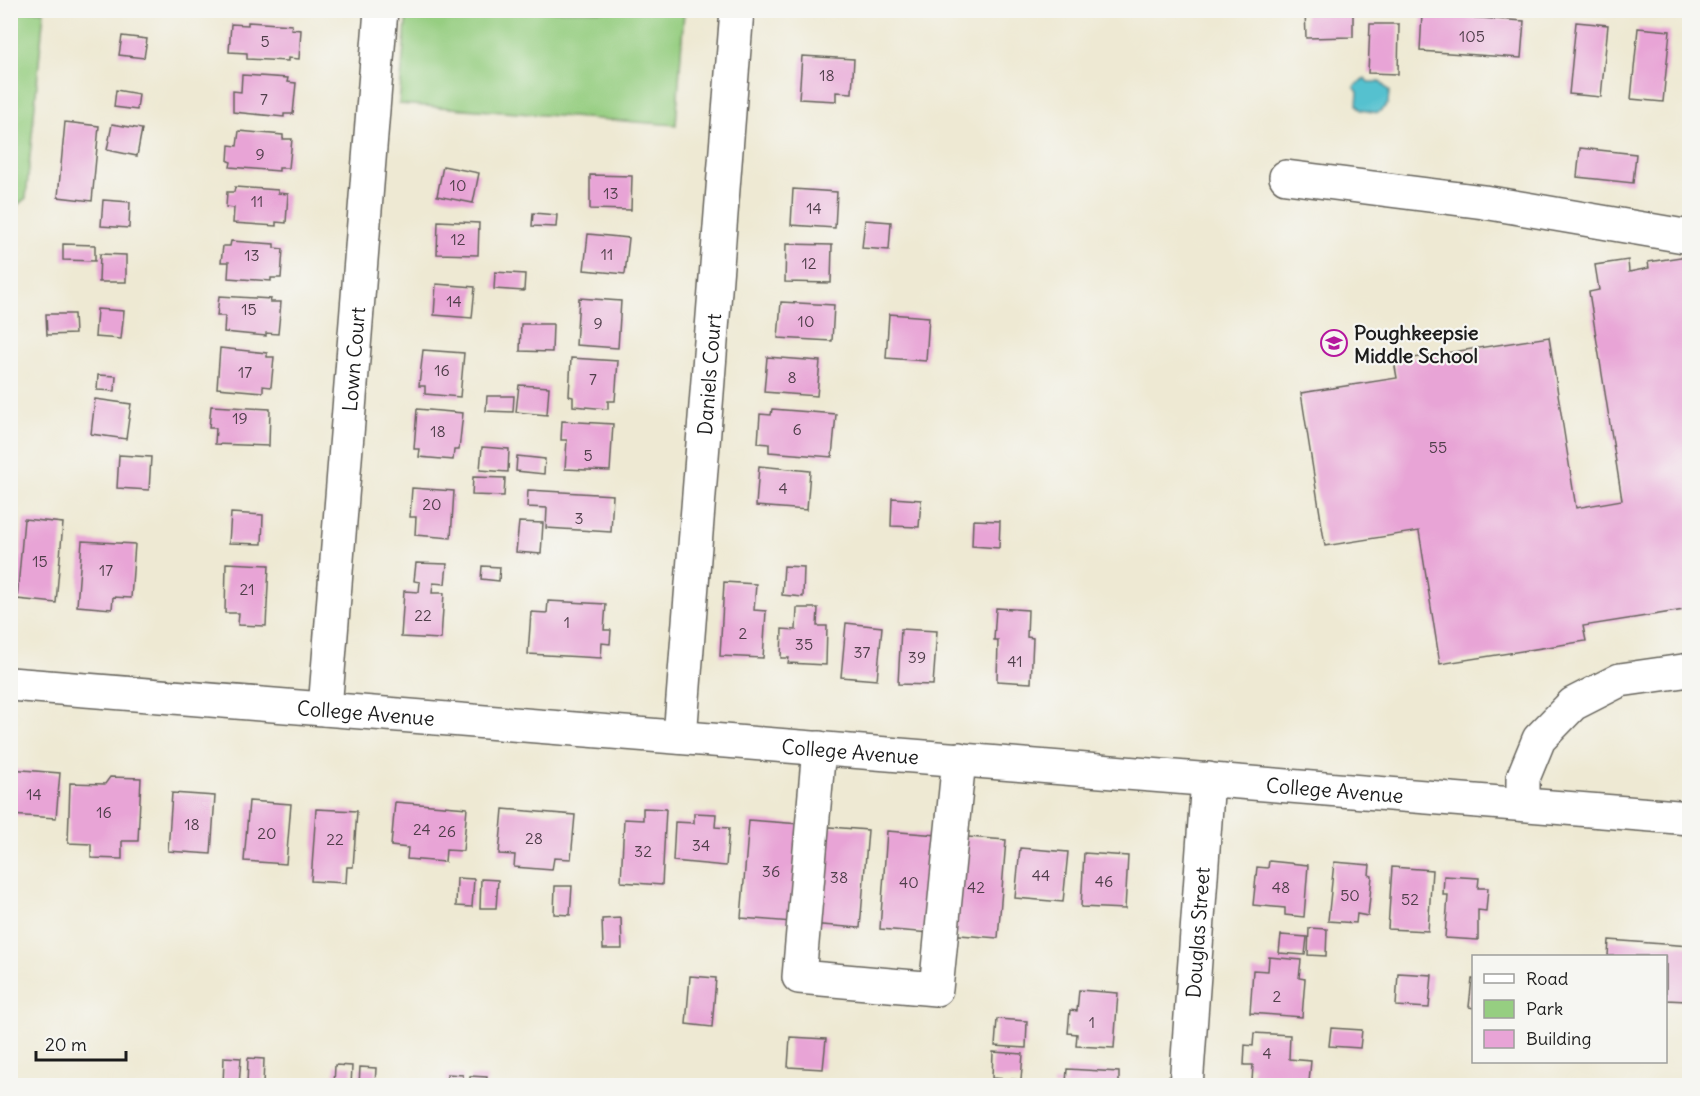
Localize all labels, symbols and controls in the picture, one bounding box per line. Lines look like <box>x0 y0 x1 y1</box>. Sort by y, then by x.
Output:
house number: 105 <box>1459 26 1485 46</box>
house number: 5 <box>260 31 270 51</box>
house number: 18 <box>819 65 835 85</box>
house number: 7 <box>260 89 268 109</box>
house number: 9 <box>255 144 265 164</box>
house number: 10 <box>450 175 466 195</box>
house number: 13 <box>603 183 619 203</box>
house number: 11 <box>251 191 263 211</box>
house number: 14 <box>806 198 822 218</box>
house number: 12 <box>450 229 466 249</box>
house number: 11 <box>601 244 613 264</box>
house number: 13 <box>244 245 260 265</box>
house number: 12 <box>801 253 817 273</box>
house number: 14 <box>446 291 462 311</box>
house number: 15 <box>241 299 257 319</box>
street label: Lown Court <box>336 306 370 412</box>
house number: 10 <box>798 311 814 331</box>
street label: Daniels Court <box>691 312 726 436</box>
house number: 9 <box>593 313 603 333</box>
place label: Poughkeepsie Middle School <box>1354 320 1479 368</box>
school or university icon: Poughkeepsie Middle School <box>1319 328 1349 358</box>
house number: 16 <box>434 360 450 380</box>
house number: 17 <box>238 362 252 382</box>
house number: 8 <box>787 367 797 387</box>
house number: 7 <box>589 369 597 389</box>
house number: 19 <box>232 408 248 428</box>
house number: 6 <box>792 419 802 439</box>
house number: 18 <box>430 421 446 441</box>
house number: 55 <box>1429 437 1447 457</box>
house number: 5 <box>583 445 593 465</box>
house number: 4 <box>778 478 788 498</box>
house number: 20 <box>422 494 442 514</box>
house number: 3 <box>574 508 584 528</box>
house number: 15 <box>32 551 48 571</box>
house number: 17 <box>99 560 113 580</box>
house number: 21 <box>239 579 255 599</box>
house number: 22 <box>414 605 432 625</box>
house number: 1 <box>564 612 570 632</box>
house number: 2 <box>739 623 748 643</box>
house number: 35 <box>795 634 813 654</box>
house number: 37 <box>854 642 871 662</box>
house number: 39 <box>908 647 926 667</box>
house number: 41 <box>1007 651 1023 671</box>
street label: College Avenue <box>296 694 436 730</box>
street label: College Avenue <box>781 733 920 769</box>
street label: College Avenue <box>1265 772 1404 808</box>
house number: 14 <box>26 784 42 804</box>
house number: 16 <box>96 802 112 822</box>
house number: 18 <box>184 814 200 834</box>
house number: 24 <box>413 819 431 839</box>
house number: 26 <box>438 821 456 841</box>
house number: 20 <box>257 823 277 843</box>
house number: 28 <box>525 828 543 848</box>
house number: 22 <box>326 829 344 849</box>
house number: 34 <box>692 835 710 855</box>
house number: 32 <box>634 841 652 861</box>
house number: 36 <box>762 861 780 881</box>
house number: 44 <box>1032 865 1050 885</box>
street label: Douglas Street <box>1180 866 1214 999</box>
house number: 38 <box>830 867 848 887</box>
house number: 46 <box>1095 871 1113 891</box>
house number: 40 <box>899 872 919 892</box>
house number: 42 <box>967 877 985 897</box>
house number: 48 <box>1272 877 1290 897</box>
house number: 50 <box>1340 885 1360 905</box>
house number: 52 <box>1401 889 1419 909</box>
legend <box>1472 955 1667 1063</box>
text: Road <box>1526 967 1569 990</box>
house number: 2 <box>1273 986 1282 1006</box>
text: Park <box>1526 997 1563 1020</box>
house number: 1 <box>1089 1012 1095 1032</box>
scale bar <box>36 1024 126 1062</box>
text: Building <box>1526 1027 1591 1050</box>
text: 20 m <box>45 1033 87 1056</box>
house number: 4 <box>1262 1043 1272 1063</box>

